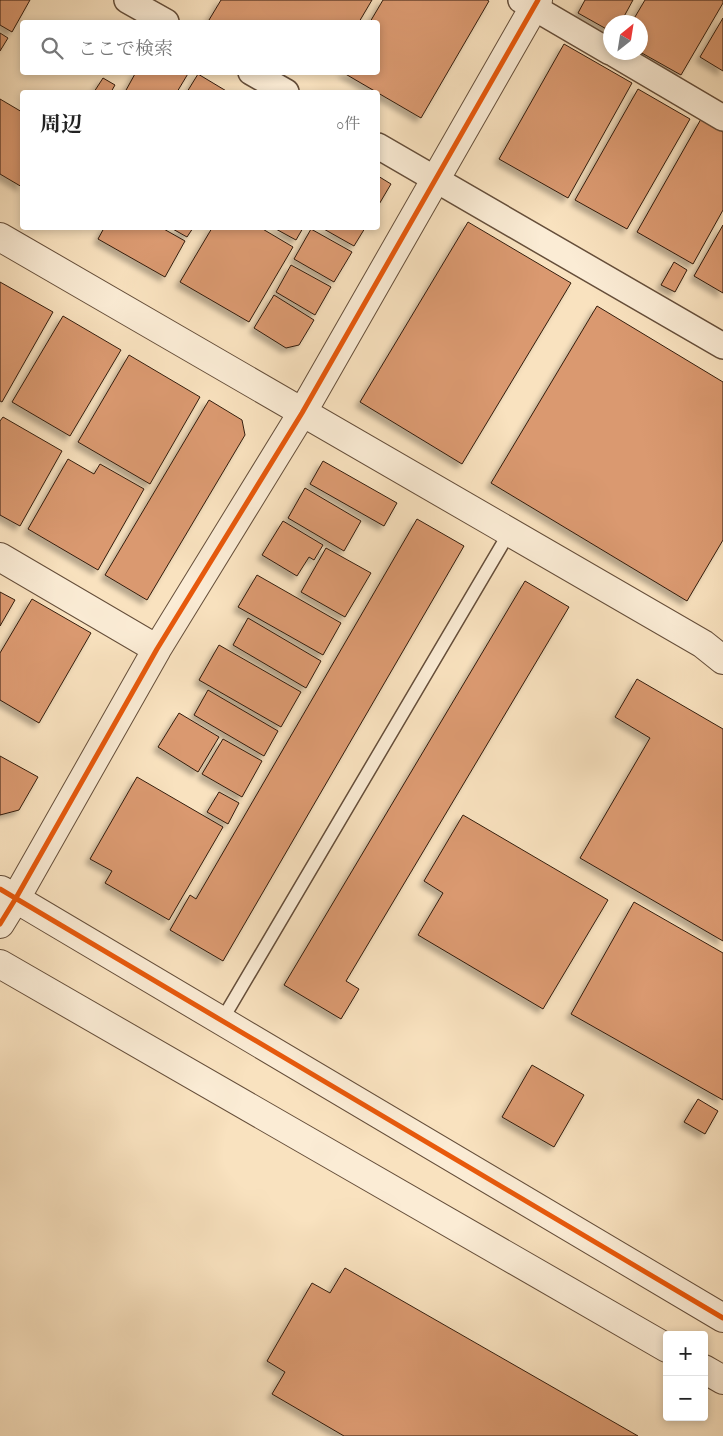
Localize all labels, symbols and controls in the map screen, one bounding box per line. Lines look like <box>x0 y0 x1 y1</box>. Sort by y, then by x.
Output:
north arrow <box>603 15 648 60</box>
search box <box>20 20 380 75</box>
icon: search <box>38 34 66 62</box>
text: ここで検索 <box>78 38 173 62</box>
text: 周辺 <box>40 112 82 139</box>
text: 0件 <box>336 115 360 135</box>
map controls <box>663 1331 708 1421</box>
button: + <box>663 1331 708 1376</box>
button: − <box>663 1376 708 1421</box>

